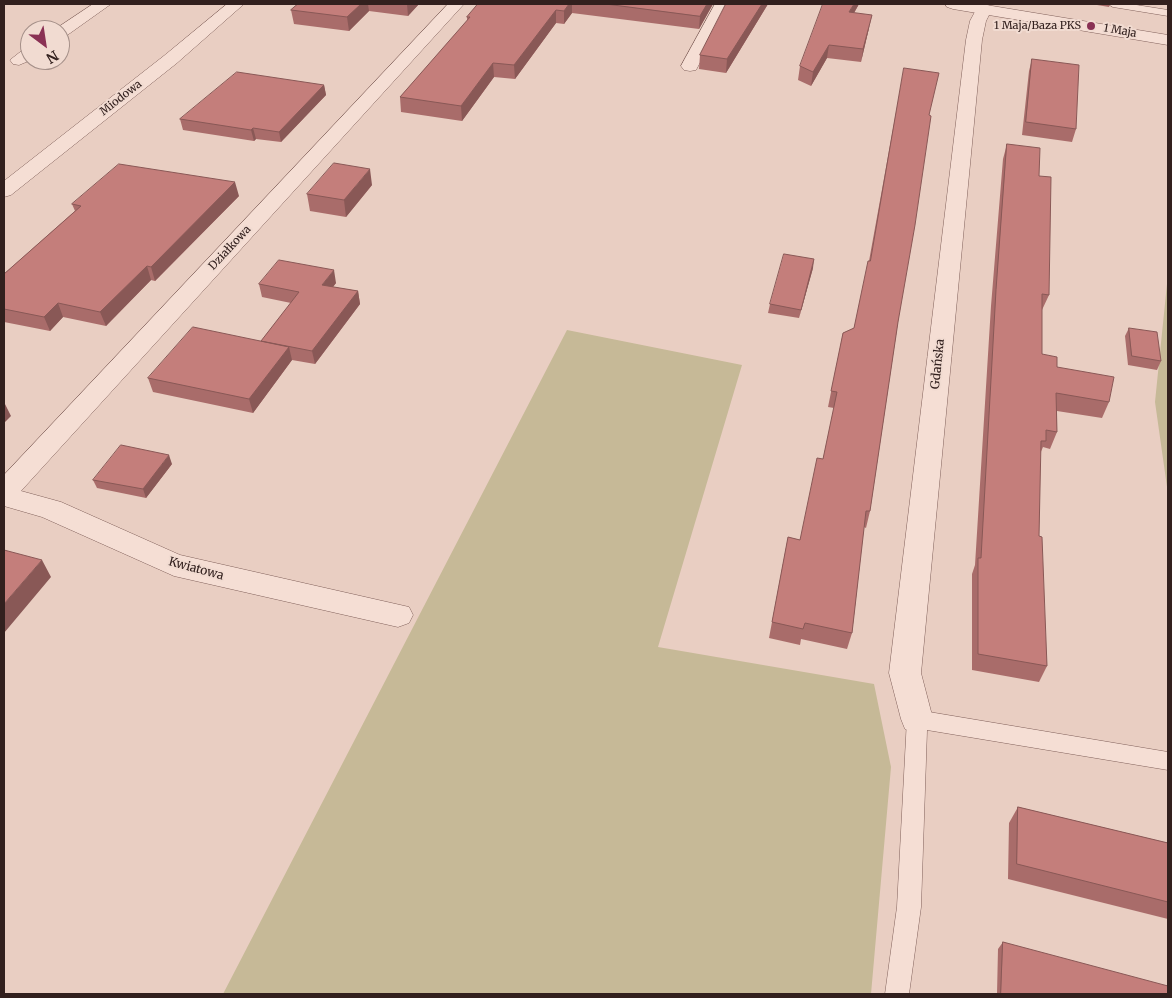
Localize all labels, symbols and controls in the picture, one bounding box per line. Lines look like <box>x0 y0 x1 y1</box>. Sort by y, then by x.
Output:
place label: 1 Maja/Baza PKS <box>994 19 1081 33</box>
north arrow <box>20 20 70 70</box>
marker: 1 Maja/Baza PKS <box>1085 20 1097 32</box>
street label: 1 Maja <box>1102 22 1138 40</box>
text: N <box>43 46 62 68</box>
street label: Miodowa <box>98 78 144 118</box>
street label: Działkowa <box>206 223 254 273</box>
street label: Gdańska <box>928 338 948 390</box>
street label: Kwiatowa <box>167 555 225 583</box>

